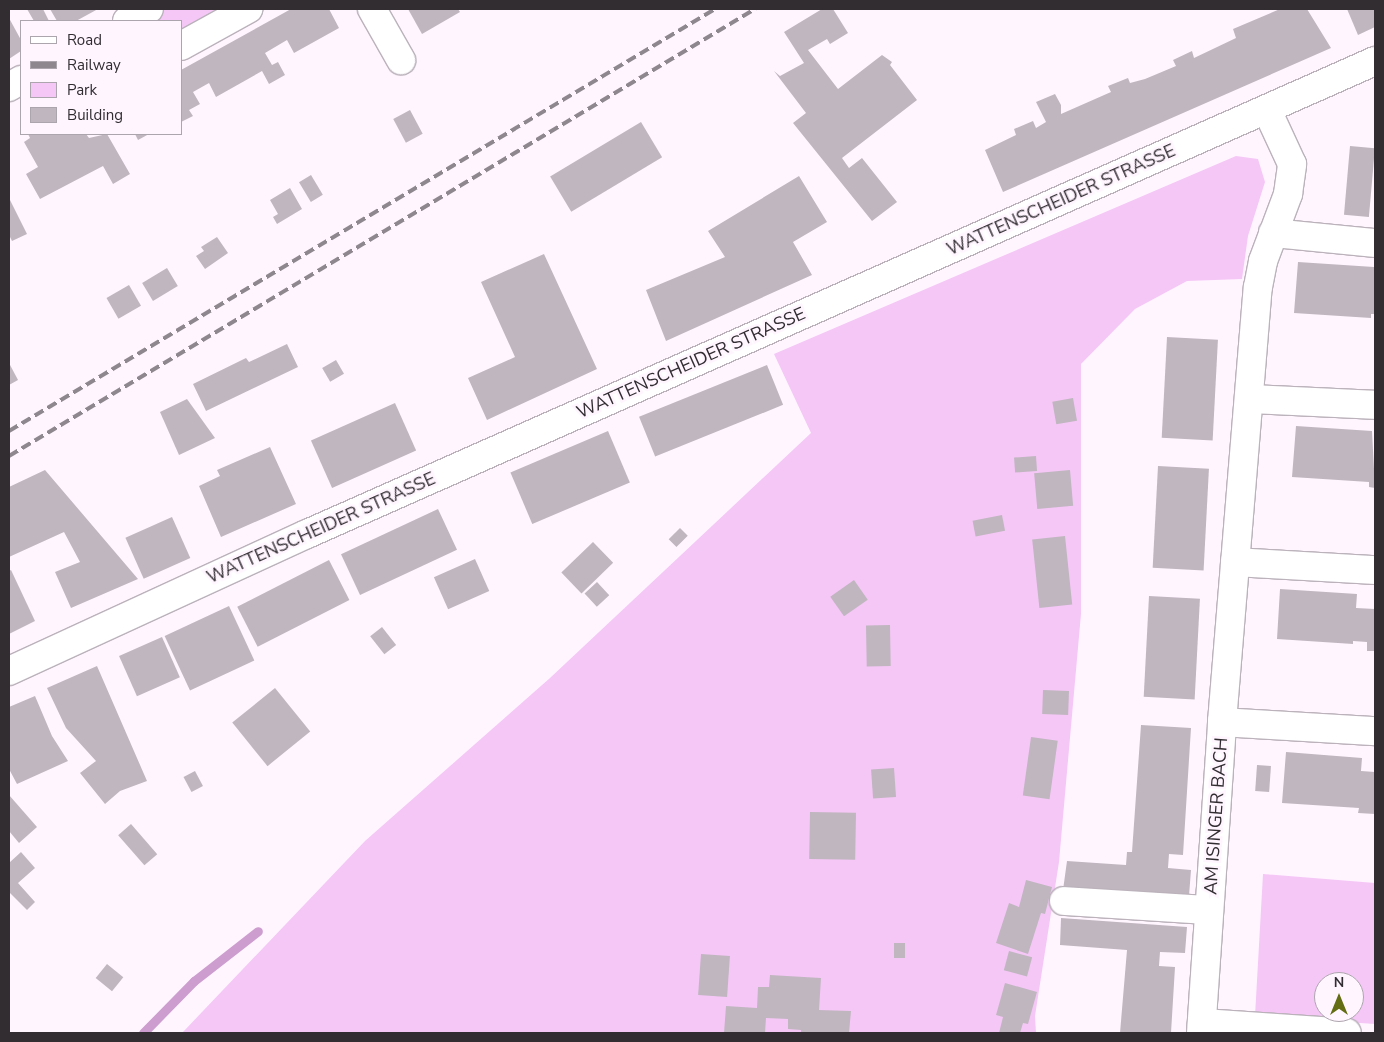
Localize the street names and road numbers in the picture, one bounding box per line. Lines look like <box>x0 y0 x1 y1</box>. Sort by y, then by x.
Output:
street label: WATTENSCHEIDER STRASSE <box>943 140 1179 260</box>
street label: WATTENSCHEIDER STRASSE <box>573 303 809 423</box>
street label: WATTENSCHEIDER STRASSE <box>203 468 439 588</box>
street label: AM ISINGER BACH <box>1200 737 1232 895</box>

